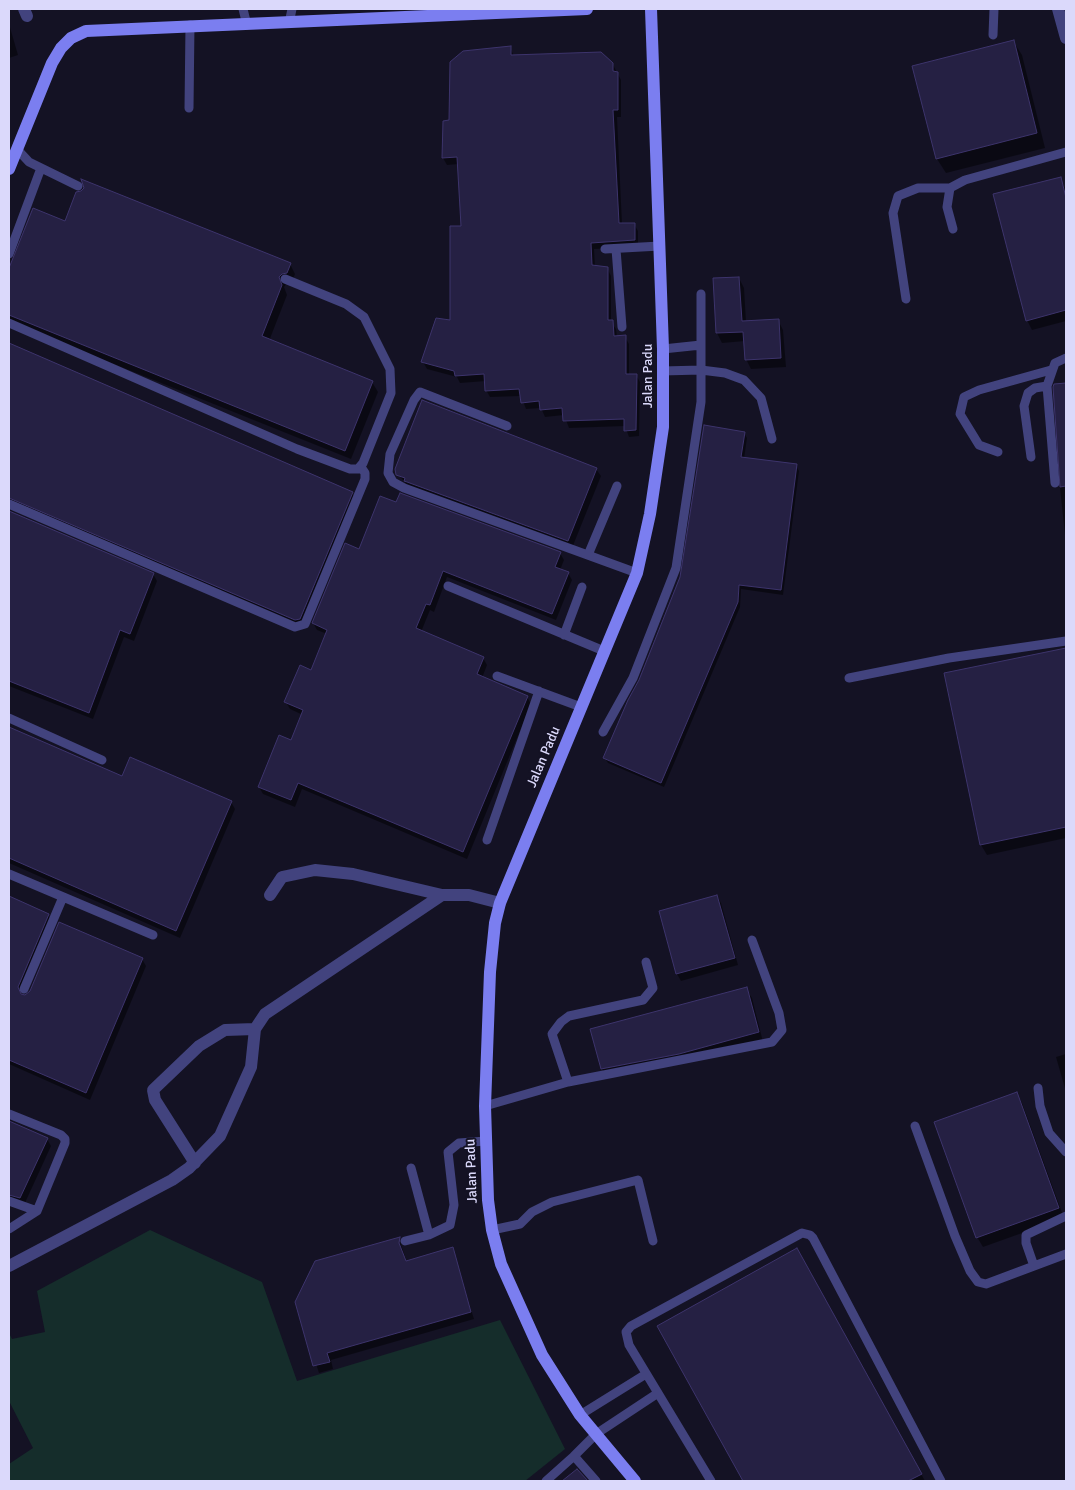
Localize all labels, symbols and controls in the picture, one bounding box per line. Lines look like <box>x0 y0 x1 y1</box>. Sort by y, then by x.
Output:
street label: Jalan Padu <box>640 344 656 408</box>
street label: Jalan Padu <box>524 724 564 790</box>
street label: Jalan Padu <box>462 1138 482 1204</box>

